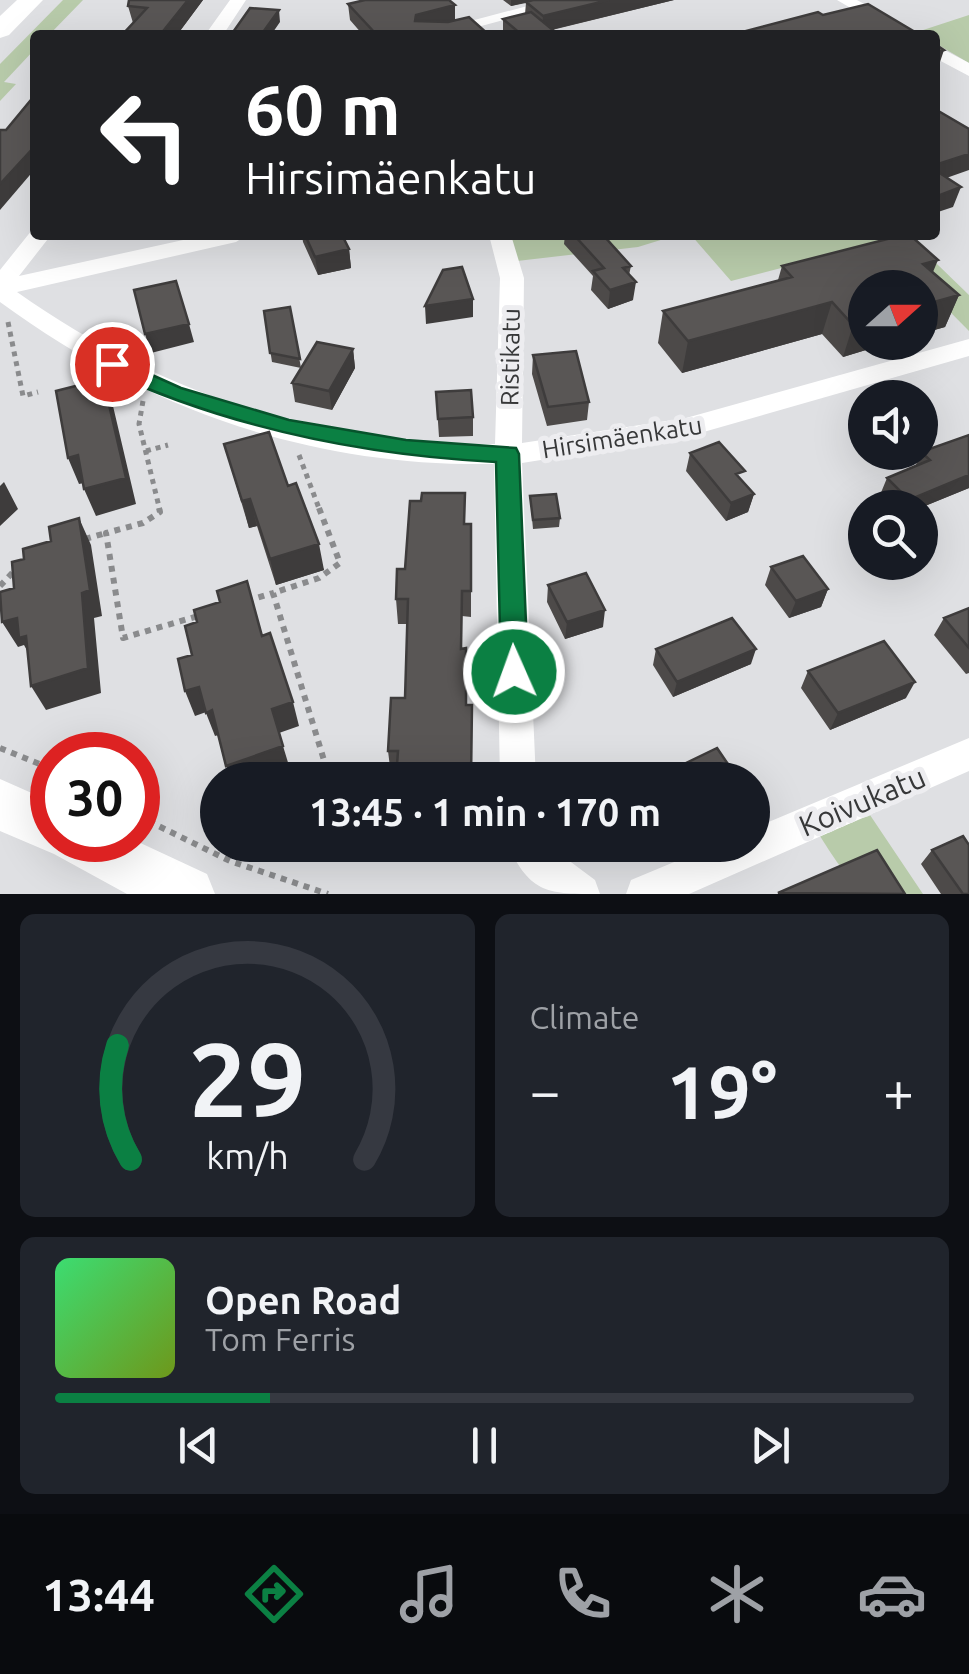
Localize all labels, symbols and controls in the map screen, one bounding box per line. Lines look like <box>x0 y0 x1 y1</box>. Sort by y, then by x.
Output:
icon: left <box>80 70 210 200</box>
text: 60 m <box>245 70 401 148</box>
text: Hirsimäenkatu <box>245 152 537 203</box>
north arrow <box>848 270 938 360</box>
map controls <box>848 270 938 580</box>
street label: Ristikatu <box>495 308 525 406</box>
pin <box>70 322 155 407</box>
icon: arrive <box>85 337 140 392</box>
button: sound <box>848 380 938 470</box>
street label: Hirsimäenkatu <box>540 411 704 463</box>
button: search <box>848 490 938 580</box>
position arrow <box>462 620 566 724</box>
speed limit sign: 30 <box>30 732 160 862</box>
street label: Koivukatu <box>794 759 930 843</box>
text: 13:45 · 1 min · 170 m <box>309 791 661 833</box>
text: Climate <box>530 999 640 1035</box>
text: 29 <box>189 1020 306 1137</box>
text: 19° <box>666 1049 777 1133</box>
text: − <box>530 1060 561 1121</box>
text: + <box>883 1060 914 1121</box>
text: km/h <box>206 1136 289 1176</box>
text: Open Road <box>205 1279 401 1321</box>
text: Tom Ferris <box>205 1321 355 1357</box>
icon: previous <box>171 1418 226 1473</box>
icon: pause <box>457 1418 512 1473</box>
icon: next <box>743 1418 798 1473</box>
icon: directions <box>239 1559 309 1629</box>
icon: music <box>394 1559 464 1629</box>
icon: phone <box>548 1559 618 1629</box>
icon: climate <box>702 1559 772 1629</box>
icon: car <box>857 1559 927 1629</box>
text: 13:44 <box>42 1569 155 1620</box>

